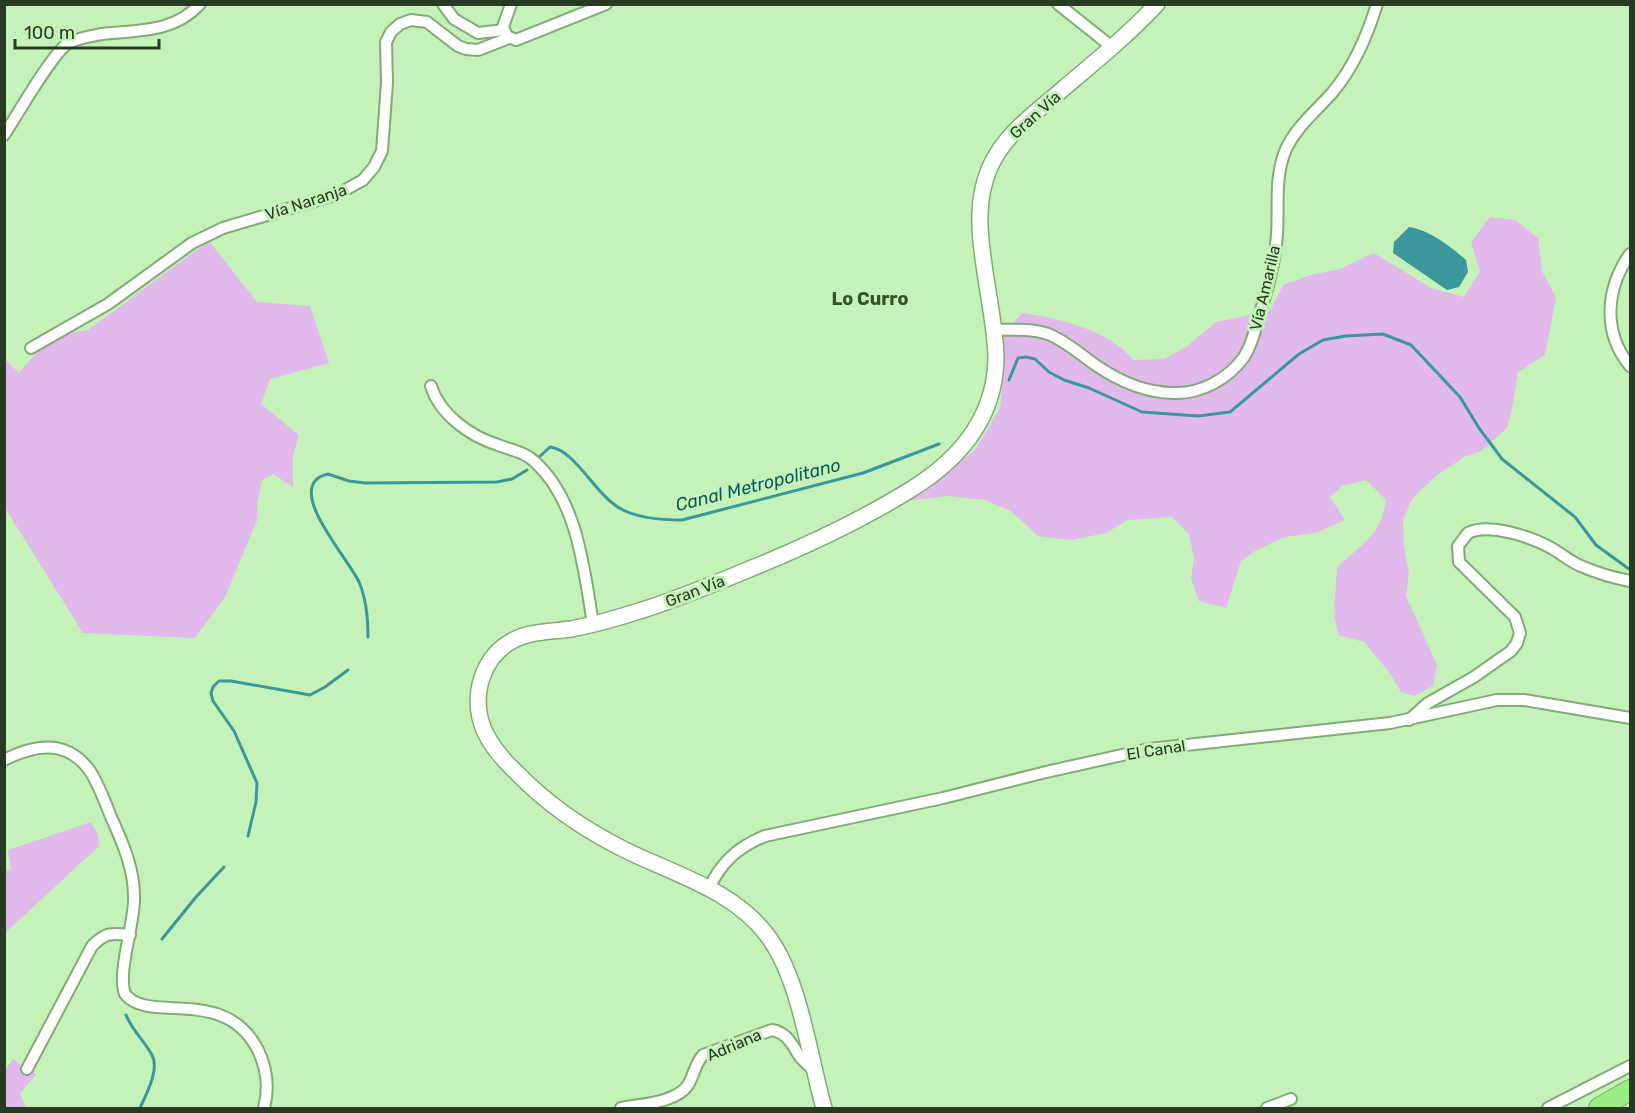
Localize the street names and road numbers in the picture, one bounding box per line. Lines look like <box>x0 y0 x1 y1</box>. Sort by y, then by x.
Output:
street label: Gran Vía <box>1006 87 1064 143</box>
street label: Vía Naranja <box>263 180 349 224</box>
street label: Vía Amarilla <box>1246 243 1284 333</box>
street label: Gran Vía <box>663 571 727 611</box>
street label: El Canal <box>1125 736 1187 764</box>
street label: Adriana <box>704 1025 764 1065</box>

